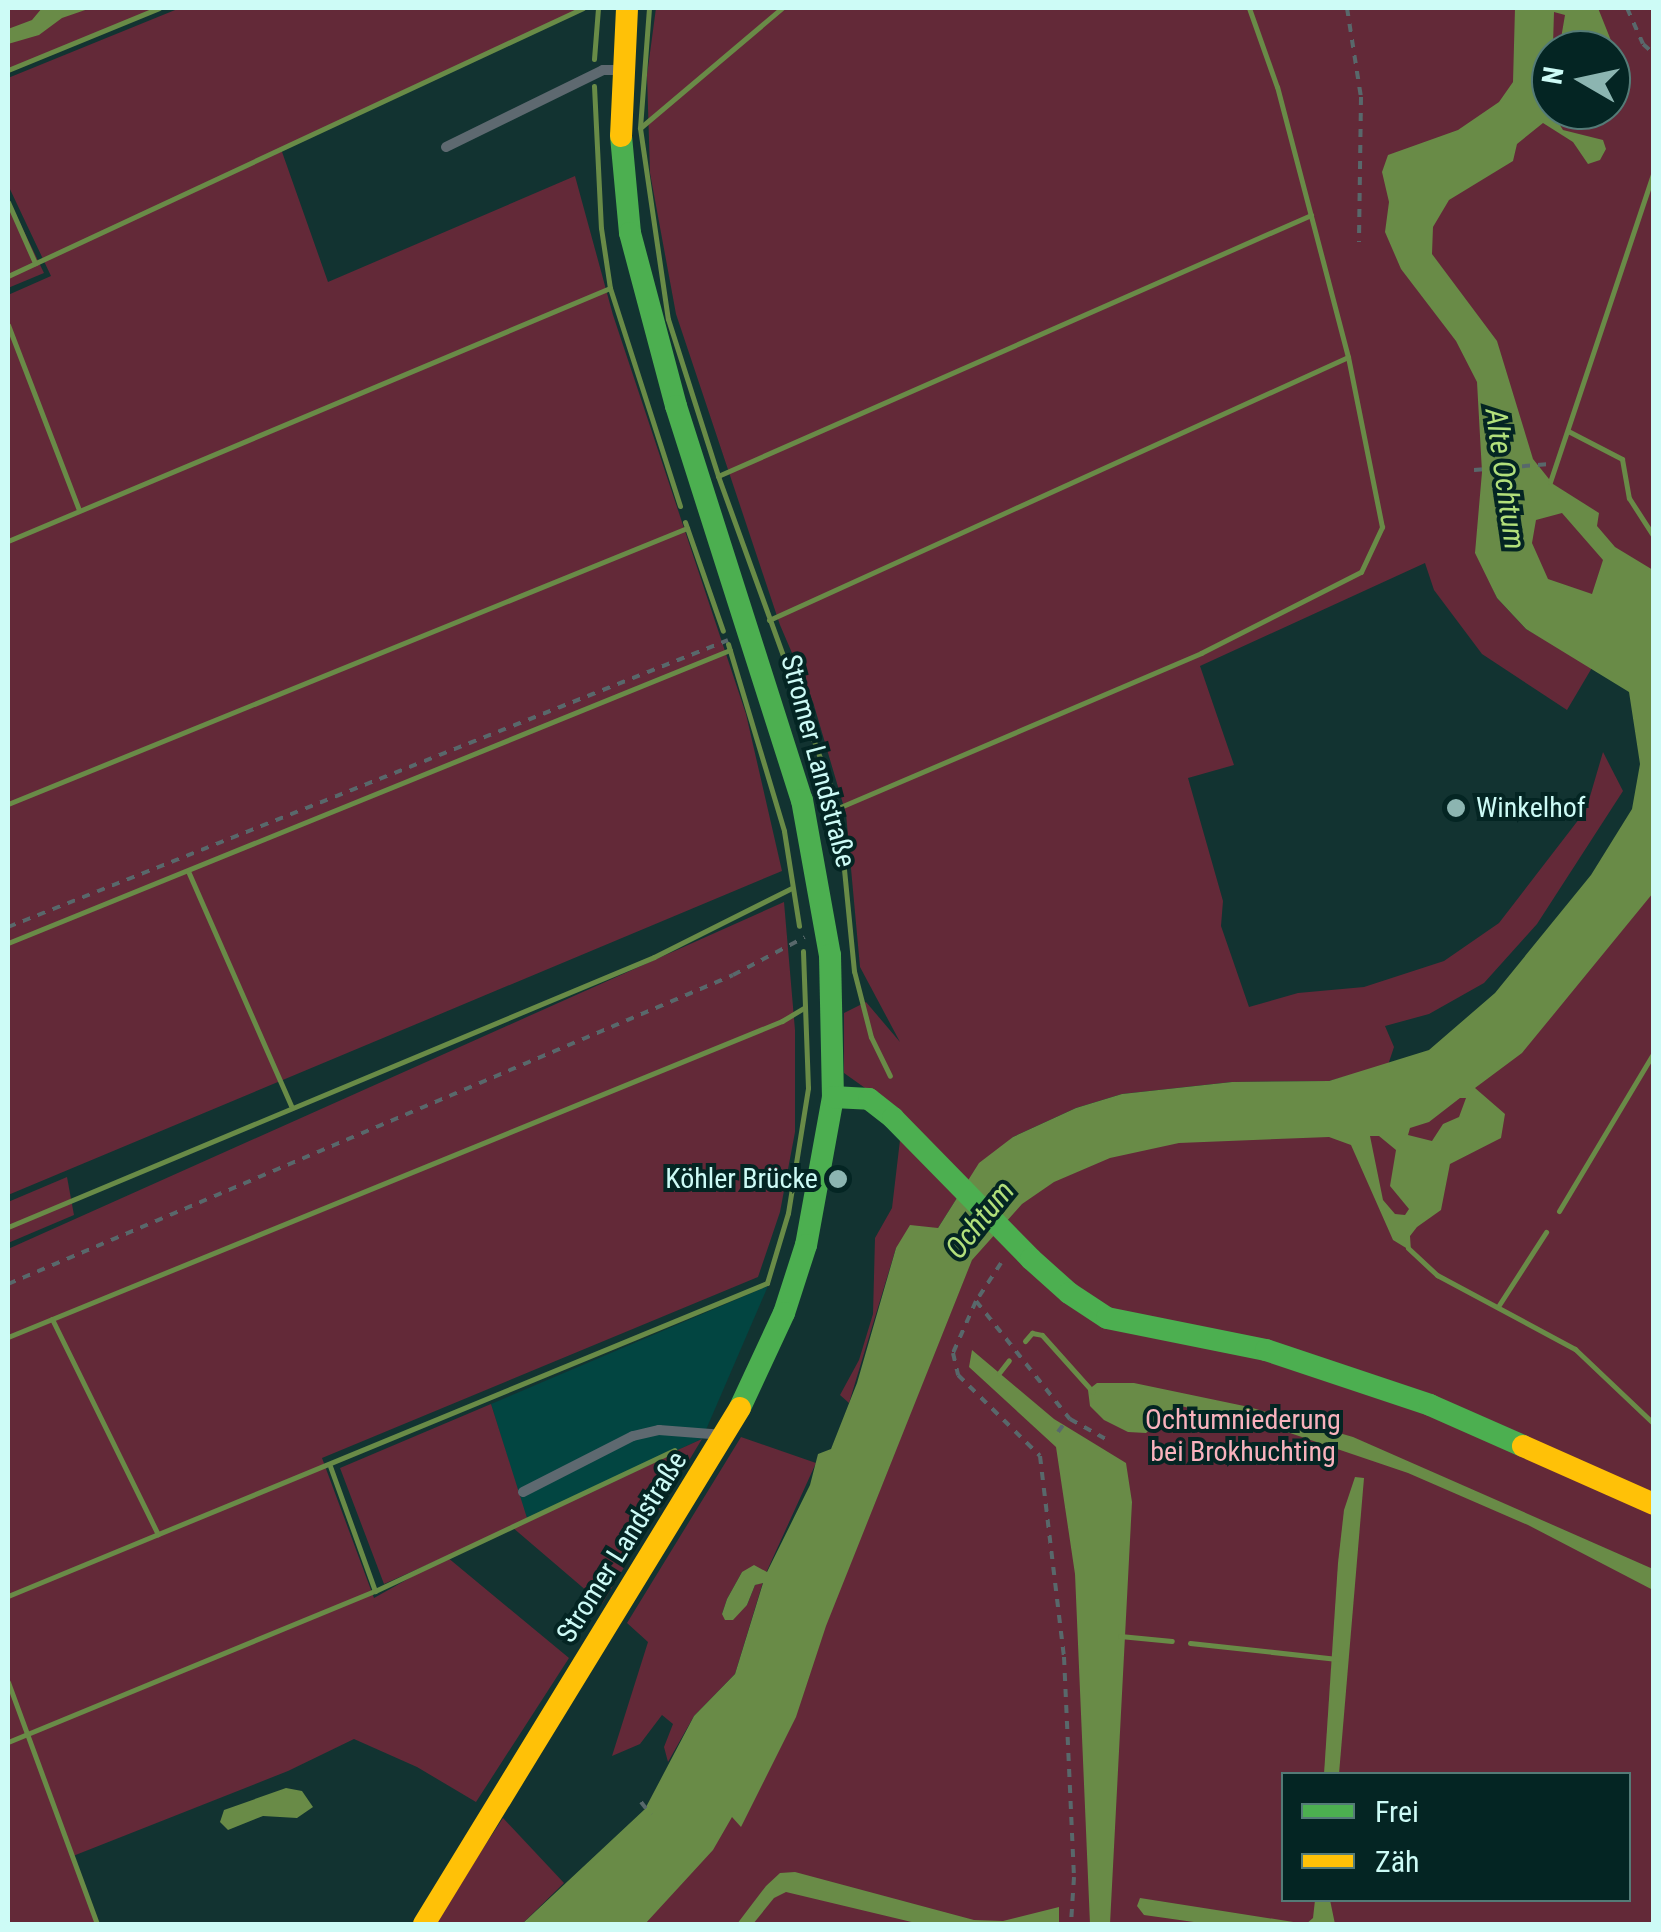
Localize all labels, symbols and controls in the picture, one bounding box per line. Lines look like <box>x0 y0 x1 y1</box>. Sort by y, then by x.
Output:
north arrow <box>1531 30 1631 130</box>
text: N <box>1535 64 1570 87</box>
water label: Alte Ochtum <box>1477 406 1533 552</box>
street label: Stromer Landstraße <box>773 651 863 871</box>
place label: Winkelhof <box>1476 791 1586 825</box>
marker: Winkelhof <box>1445 797 1467 819</box>
place label: Köhler Brücke <box>665 1162 818 1196</box>
marker: Köhler Brücke <box>827 1168 849 1190</box>
water label: Ochtum <box>938 1174 1022 1266</box>
park label: Ochtumniederung bei Brokhuchting <box>1145 1403 1341 1469</box>
street label: Stromer Landstraße <box>550 1445 694 1649</box>
legend <box>1281 1772 1631 1902</box>
text: Frei <box>1375 1794 1419 1829</box>
text: Zäh <box>1375 1844 1420 1879</box>

